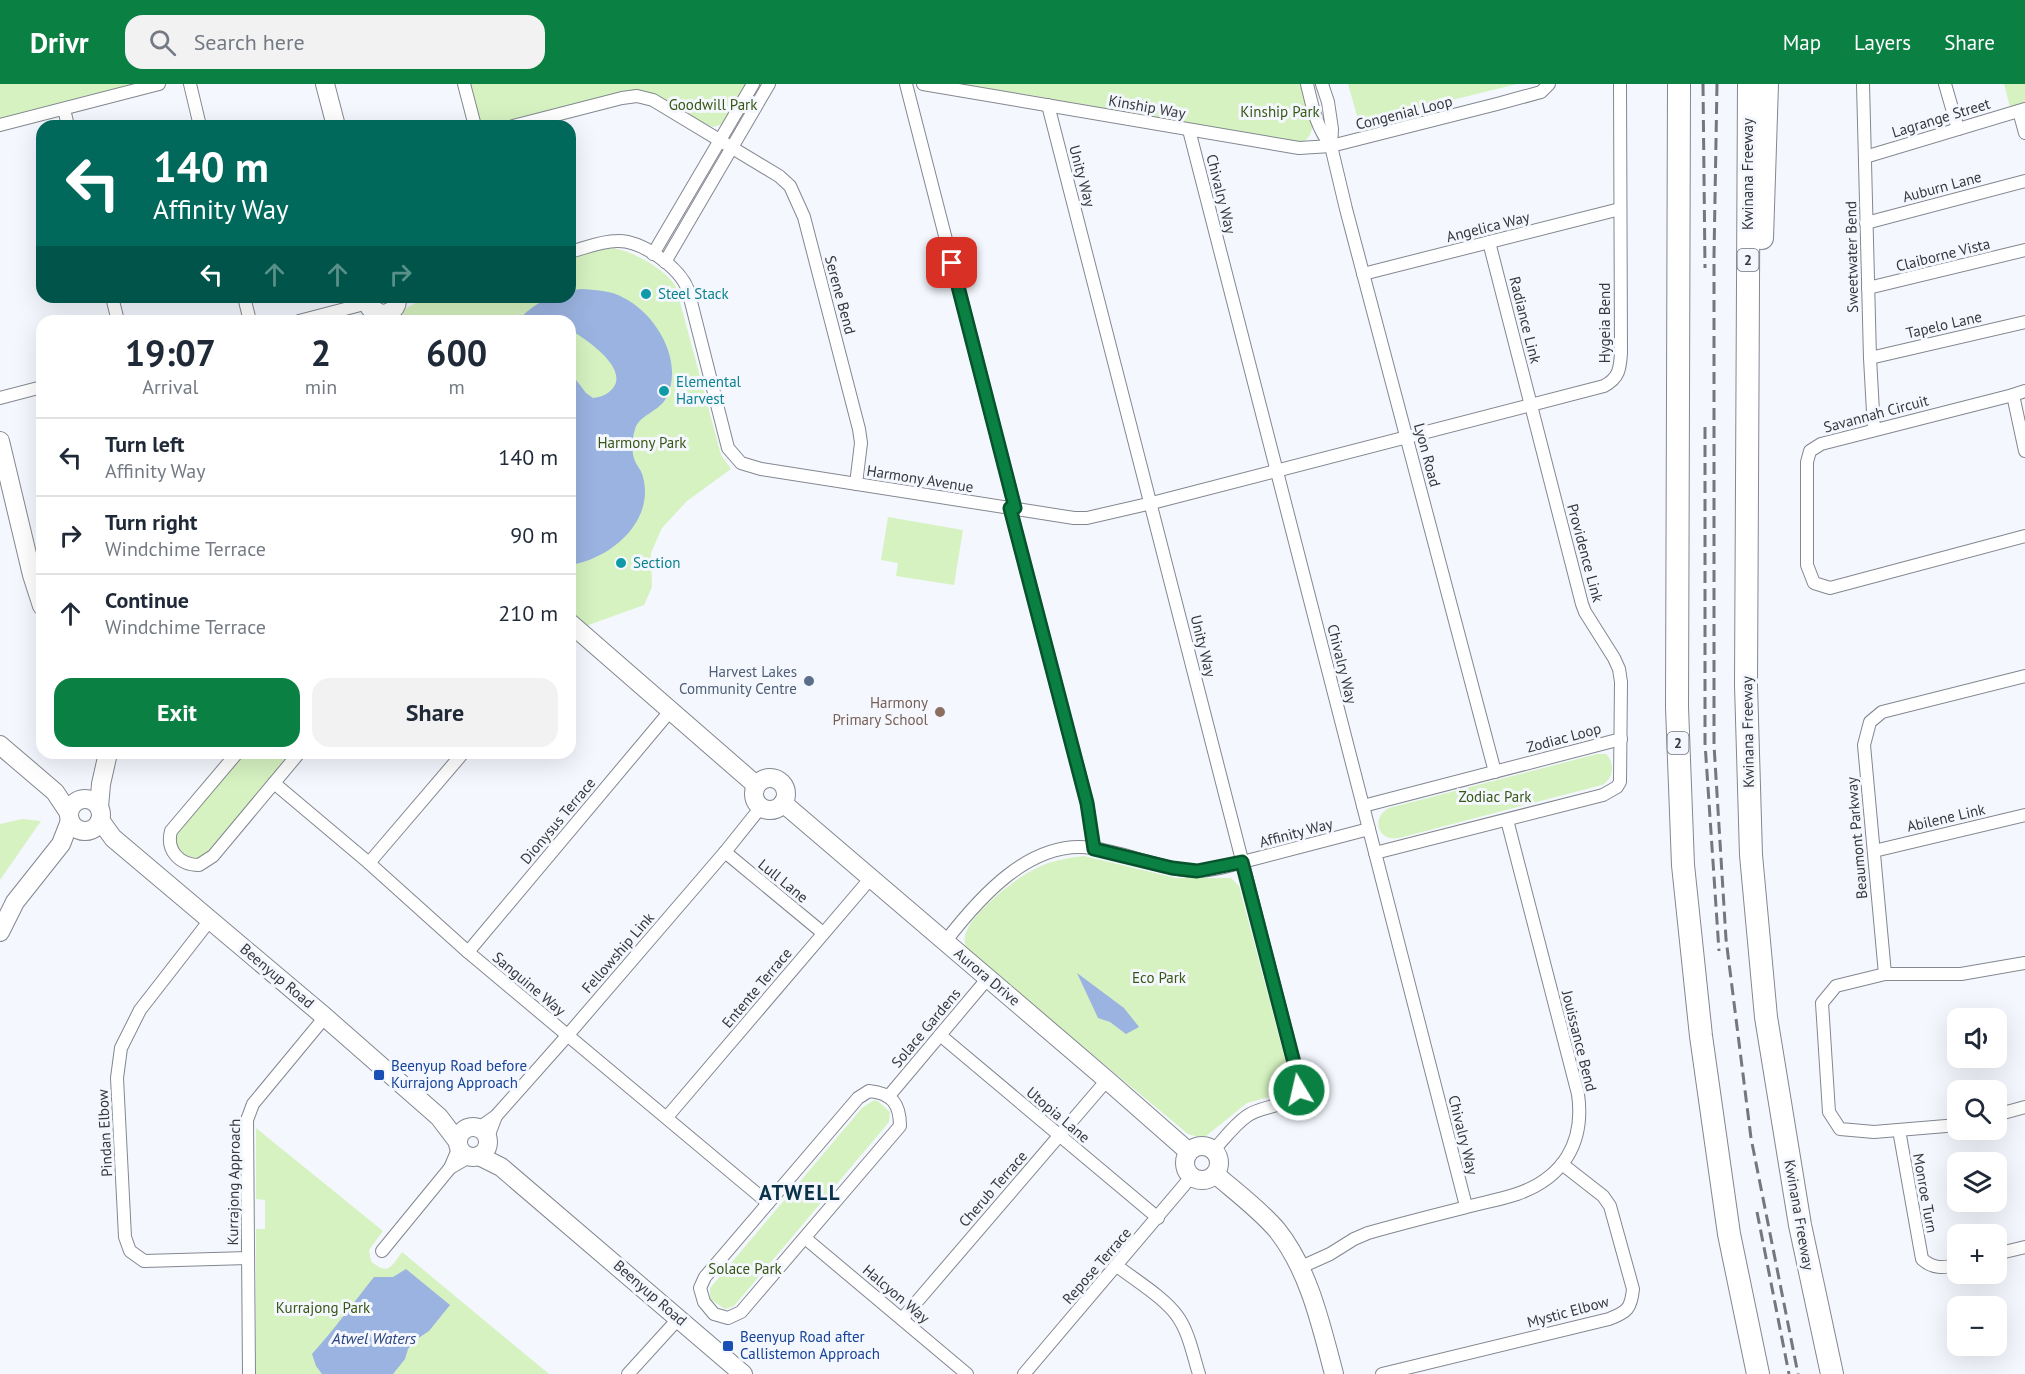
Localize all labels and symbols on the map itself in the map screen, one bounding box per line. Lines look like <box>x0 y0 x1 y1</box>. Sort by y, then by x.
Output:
street label: Kinship Way <box>1107 90 1187 123</box>
street label: Congenial Loop <box>1354 91 1454 134</box>
street label: Lagrange Street <box>1889 94 1992 141</box>
park label: Goodwill Park <box>669 95 758 114</box>
park label: Kinship Park <box>1240 102 1321 121</box>
street label: Kwinana Freeway <box>1738 118 1757 230</box>
street label: Unity Way <box>1065 143 1100 209</box>
street label: Chivalry Way <box>1202 152 1241 236</box>
street label: Auburn Lane <box>1900 167 1983 206</box>
street label: Sweetwater Bend <box>1841 201 1862 313</box>
street label: Angelica Way <box>1444 207 1532 246</box>
street label: Claiborne Vista <box>1894 234 1992 275</box>
pin <box>926 237 977 288</box>
road number: 2 <box>1738 249 1758 271</box>
street label: Serene Bend <box>821 253 860 336</box>
street label: Radiance Link <box>1505 274 1546 366</box>
street label: Hygeia Bend <box>1595 283 1614 363</box>
place label: Steel Stack <box>658 284 730 303</box>
marker: Steel Stack <box>639 287 653 301</box>
street label: Tapelo Lane <box>1904 307 1984 342</box>
place label: Elemental Harvest <box>676 372 742 408</box>
marker: Elemental Harvest <box>657 384 671 398</box>
street label: Savannah Circuit <box>1821 390 1930 437</box>
street label: Lyon Road <box>1410 421 1445 489</box>
park label: Harmony Park <box>597 433 687 452</box>
street label: Harmony Avenue <box>865 461 975 496</box>
street label: Providence Link <box>1563 502 1608 605</box>
place label: Section <box>633 553 681 572</box>
marker: Section <box>614 556 628 570</box>
street label: Unity Way <box>1187 613 1220 679</box>
street label: Chivalry Way <box>1323 622 1362 706</box>
place label: Harvest Lakes Community Centre <box>679 662 797 698</box>
marker: Harvest Lakes Community Centre <box>802 674 816 688</box>
street label: Kwinana Freeway <box>1737 676 1758 788</box>
place label: Harmony Primary School <box>832 693 929 729</box>
marker: Harmony Primary School <box>933 705 947 719</box>
street label: Zodiac Loop <box>1524 718 1603 757</box>
road number: 2 <box>1668 732 1688 754</box>
street label: Dionysus Terrace <box>516 774 599 868</box>
street label: Beaumont Parkway <box>1842 776 1871 900</box>
park label: Zodiac Park <box>1459 787 1532 806</box>
street label: Abilene Link <box>1905 799 1988 836</box>
street label: Affinity Way <box>1257 814 1335 851</box>
street label: Lull Lane <box>754 855 812 907</box>
street label: Fellowship Link <box>577 908 658 997</box>
street label: Beenyup Road <box>236 939 318 1012</box>
street label: Entente Terrace <box>718 944 796 1032</box>
street label: Aurora Drive <box>951 944 1024 1010</box>
street label: Sanguine Way <box>489 948 570 1020</box>
park label: Eco Park <box>1132 968 1187 987</box>
street label: Solace Gardens <box>887 984 964 1071</box>
street label: Jouissance Bend <box>1558 987 1601 1093</box>
place label: Beenyup Road before Kurrajong Approach <box>391 1056 527 1092</box>
position arrow <box>1267 1058 1331 1122</box>
marker: Beenyup Road before Kurrajong Approach <box>372 1068 386 1082</box>
street label: Utopia Lane <box>1023 1083 1094 1147</box>
street label: Pindan Elbow <box>93 1089 116 1177</box>
street label: Chivalry Way <box>1444 1093 1483 1177</box>
street label: Kurrajong Approach <box>223 1118 244 1246</box>
street label: Cherub Terrace <box>954 1147 1031 1231</box>
street label: Monroe Turn <box>1909 1152 1942 1234</box>
street label: Kwinana Freeway <box>1780 1158 1819 1272</box>
district label: ATWELL <box>759 1179 841 1206</box>
street label: Repose Terrace <box>1058 1224 1135 1308</box>
street label: Beenyup Road <box>610 1256 691 1330</box>
park label: Solace Park <box>708 1259 783 1278</box>
street label: Halcyon Way <box>859 1260 934 1327</box>
street label: Mystic Elbow <box>1525 1291 1611 1332</box>
park label: Kurrajong Park <box>276 1298 371 1317</box>
place label: Beenyup Road after Callistemon Approach <box>740 1327 880 1363</box>
water label: Atwel Waters <box>331 1328 417 1348</box>
marker: Beenyup Road after Callistemon Approach <box>721 1339 735 1353</box>

